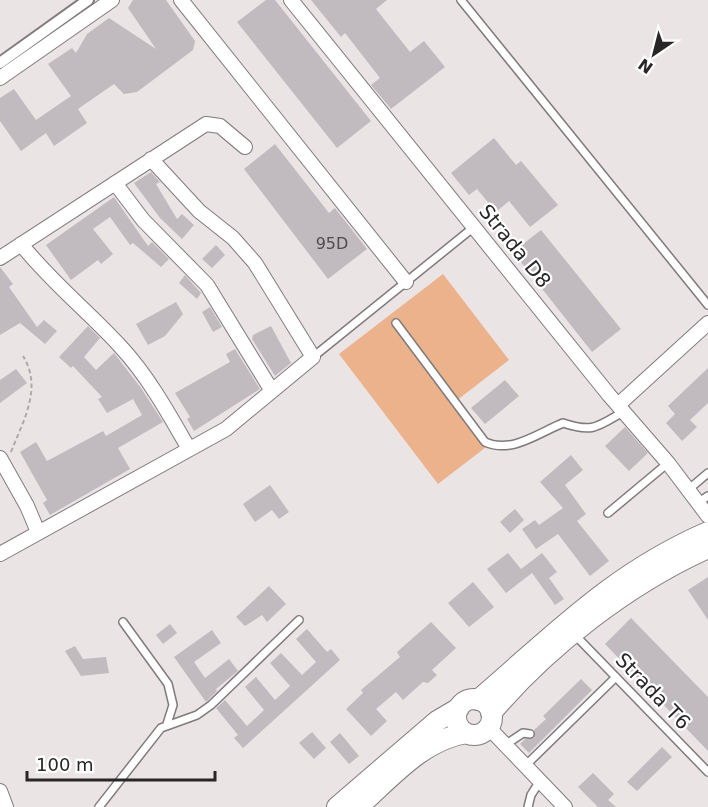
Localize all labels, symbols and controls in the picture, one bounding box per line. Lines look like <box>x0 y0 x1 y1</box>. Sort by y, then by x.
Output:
north arrow <box>624 24 684 84</box>
text: N <box>635 54 657 77</box>
street label: Strada D8 <box>474 199 556 293</box>
house number: 95D <box>316 234 348 253</box>
street label: Strada T6 <box>611 648 695 734</box>
scale bar <box>27 744 214 782</box>
text: 100 m <box>36 754 94 775</box>

